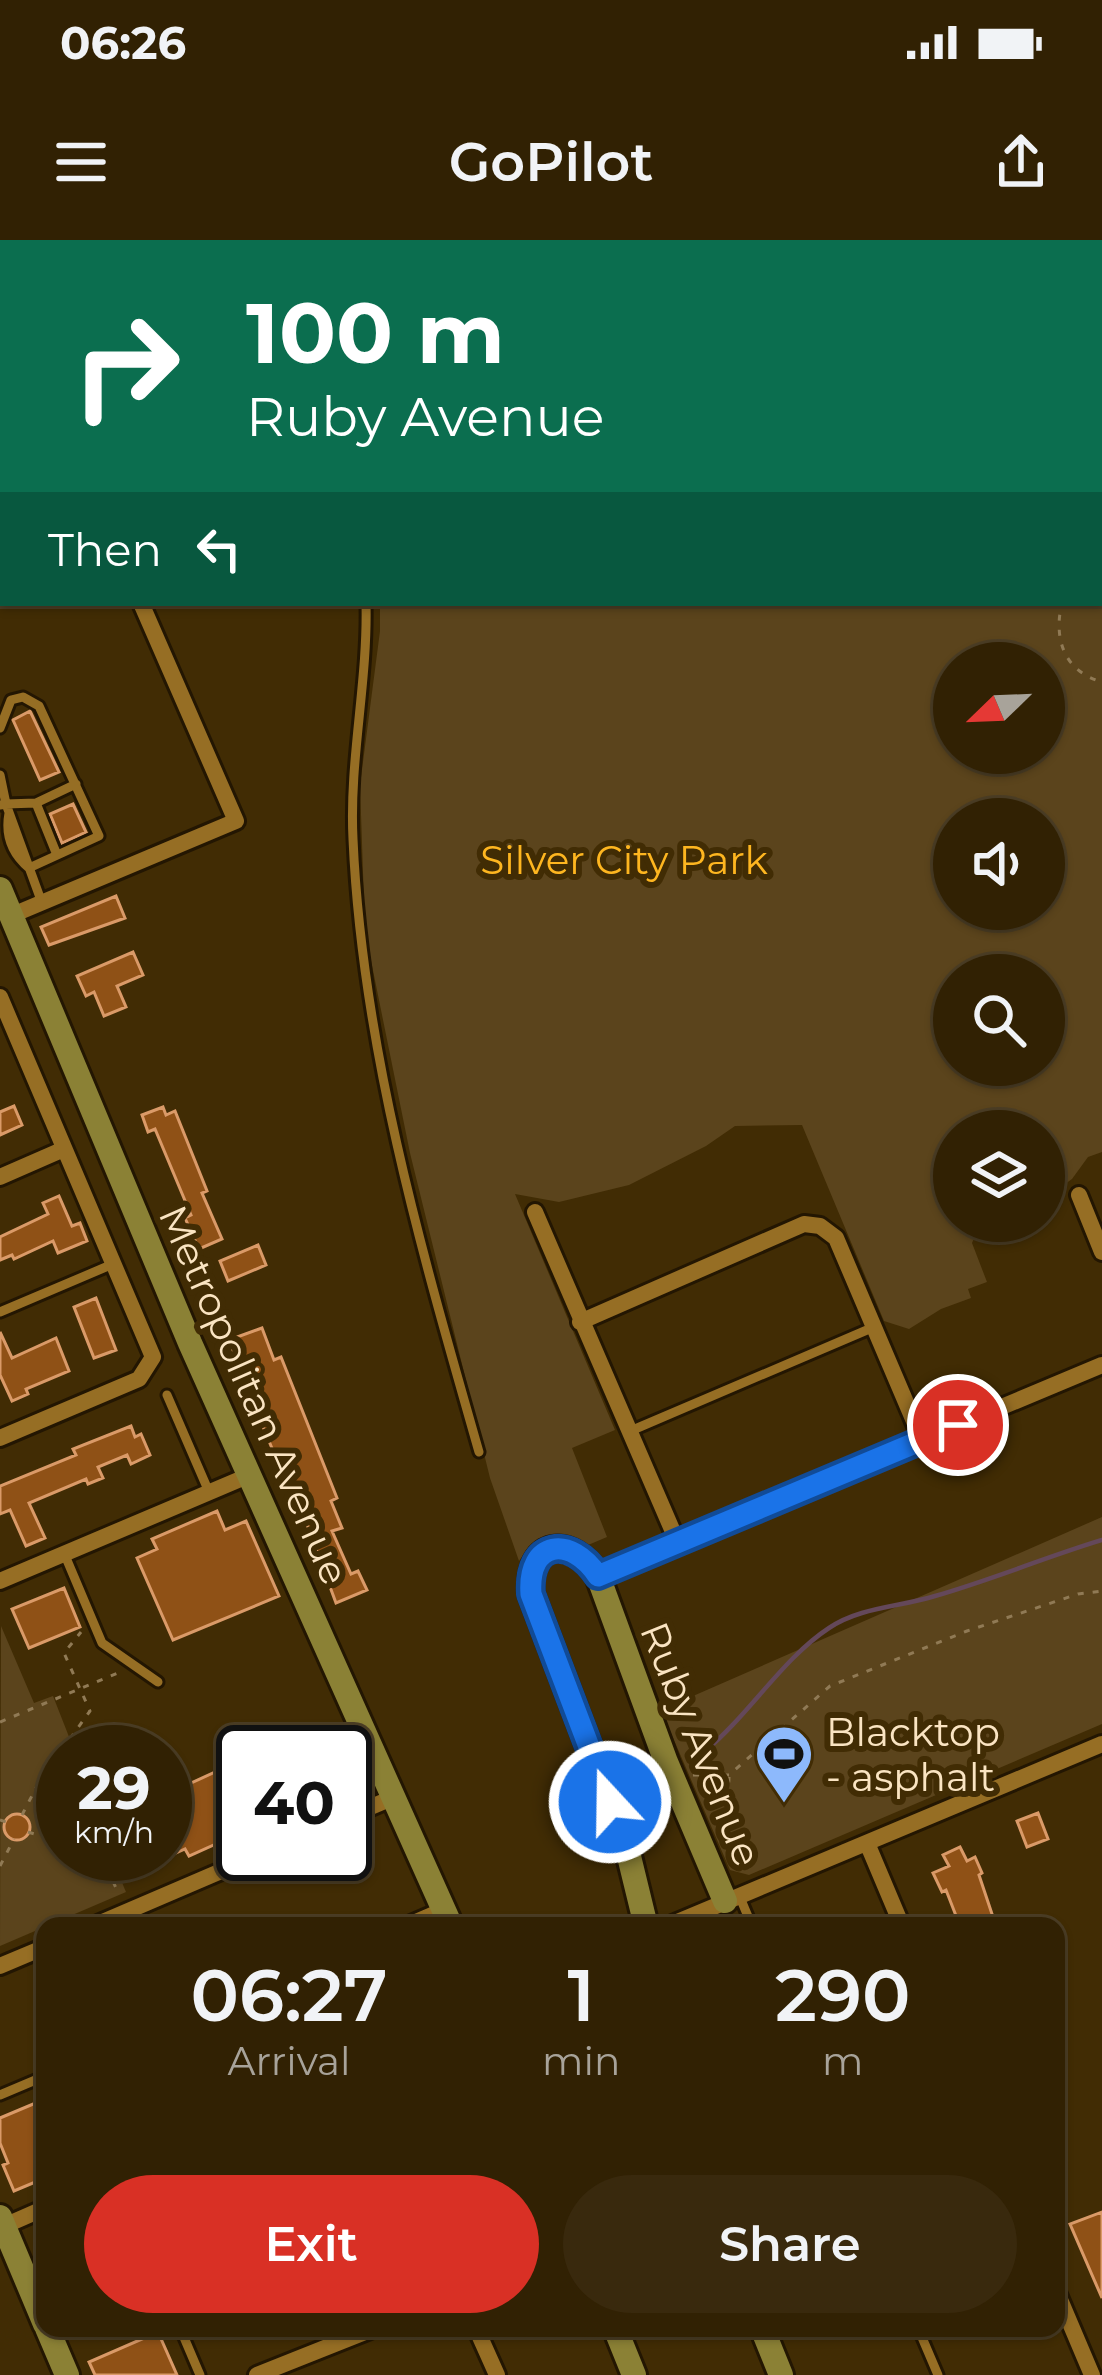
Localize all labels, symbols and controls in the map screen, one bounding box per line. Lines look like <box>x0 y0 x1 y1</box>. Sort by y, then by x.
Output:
text: 06:26 <box>60 15 186 70</box>
icon: menu <box>48 129 114 195</box>
text: GoPilot <box>449 129 653 195</box>
icon: share <box>988 129 1054 195</box>
text: 100 m <box>246 282 505 384</box>
icon: right <box>48 288 204 444</box>
text: Ruby Avenue <box>246 384 604 450</box>
icon: left <box>186 516 252 582</box>
text: Then <box>48 522 162 577</box>
north arrow <box>933 642 1065 774</box>
map controls <box>933 642 1065 1242</box>
button: sound <box>933 798 1065 930</box>
park label: Silver City Park <box>480 836 768 884</box>
button: search <box>933 954 1065 1086</box>
button: layers <box>933 1110 1065 1242</box>
street label: Metropolitan Avenue <box>149 1198 359 1592</box>
pin <box>907 1374 1009 1476</box>
icon: arrive <box>925 1392 991 1458</box>
street label: Ruby Avenue <box>630 1615 772 1873</box>
place label: Blacktop - asphalt <box>826 1708 1000 1801</box>
sports icon: Blacktop - asphalt <box>753 1723 815 1805</box>
speed limit sign: 40 <box>216 1725 372 1881</box>
position arrow <box>547 1739 673 1865</box>
text: 29 <box>77 1751 151 1824</box>
text: km/h <box>74 1814 154 1851</box>
text: 06:27 <box>191 1951 387 2039</box>
text: 1 <box>567 1951 595 2039</box>
text: 290 <box>775 1951 910 2039</box>
text: Arrival <box>228 2037 351 2085</box>
text: min <box>542 2037 620 2085</box>
text: m <box>822 2037 863 2085</box>
button: Exit <box>84 2175 539 2313</box>
button: Share <box>563 2175 1017 2313</box>

